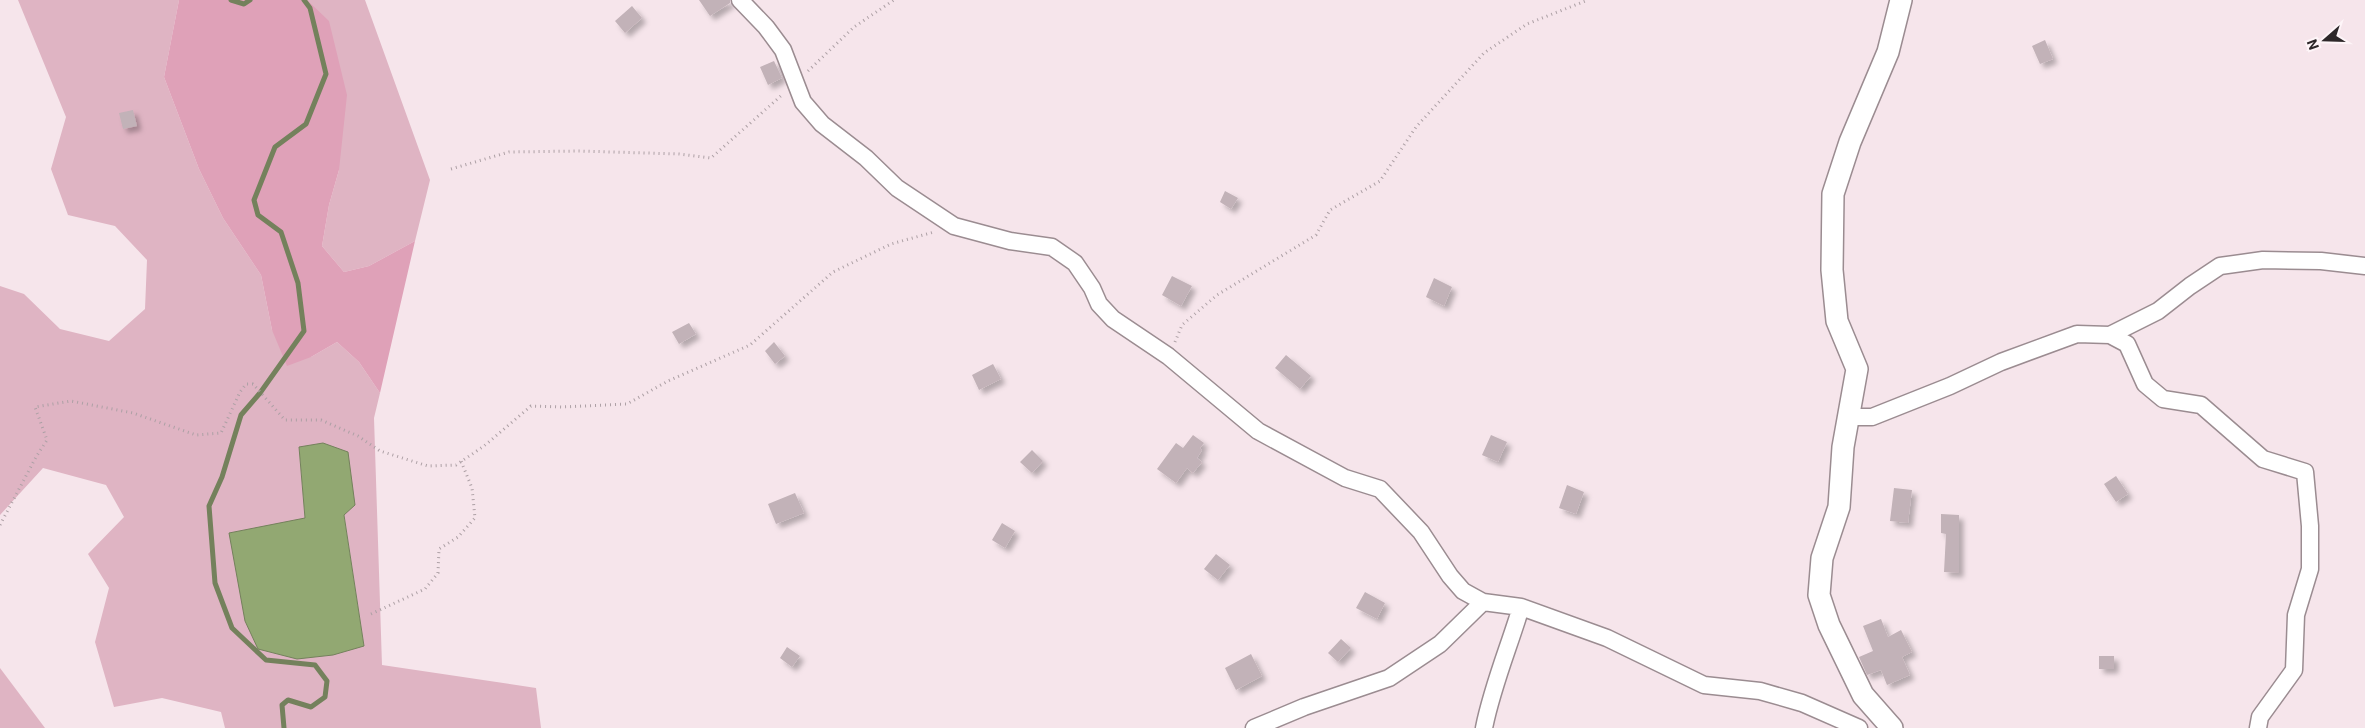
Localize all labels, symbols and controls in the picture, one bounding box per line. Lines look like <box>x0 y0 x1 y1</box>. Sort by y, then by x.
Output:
north arrow <box>2300 15 2350 65</box>
text: N <box>2304 37 2322 52</box>

